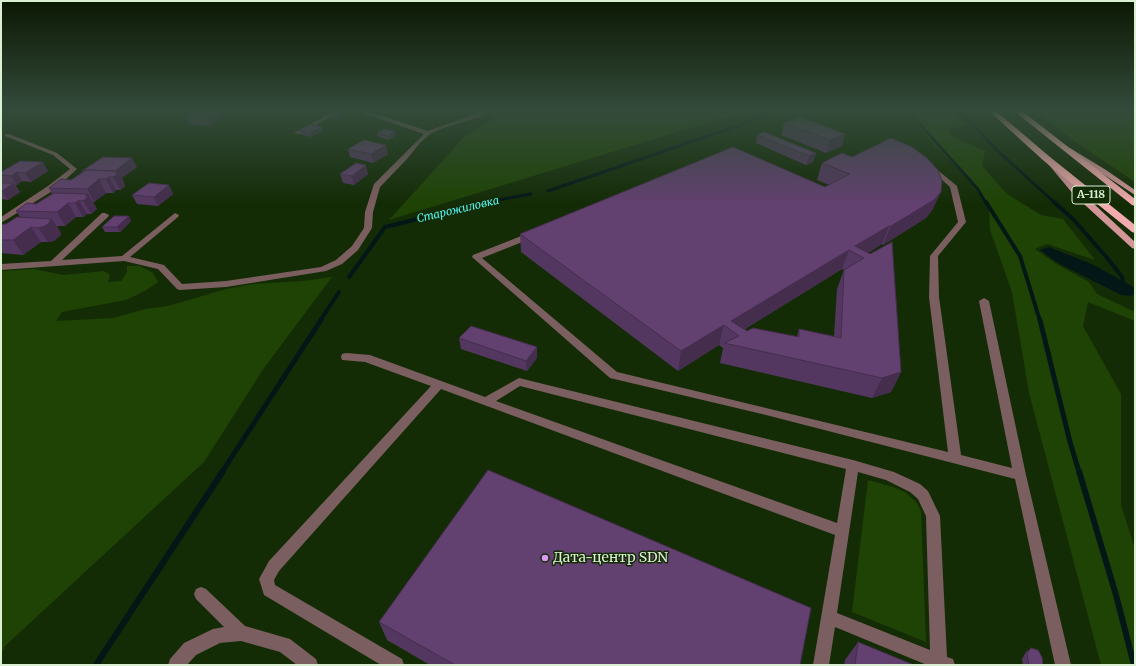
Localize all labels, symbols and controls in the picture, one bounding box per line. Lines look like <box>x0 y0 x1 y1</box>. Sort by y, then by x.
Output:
road number: А-118 <box>1072 186 1110 204</box>
water label: Старожиловка <box>416 194 500 226</box>
place label: Дата-центр SDN <box>553 550 668 566</box>
marker: Дата-центр SDN <box>540 553 550 563</box>

